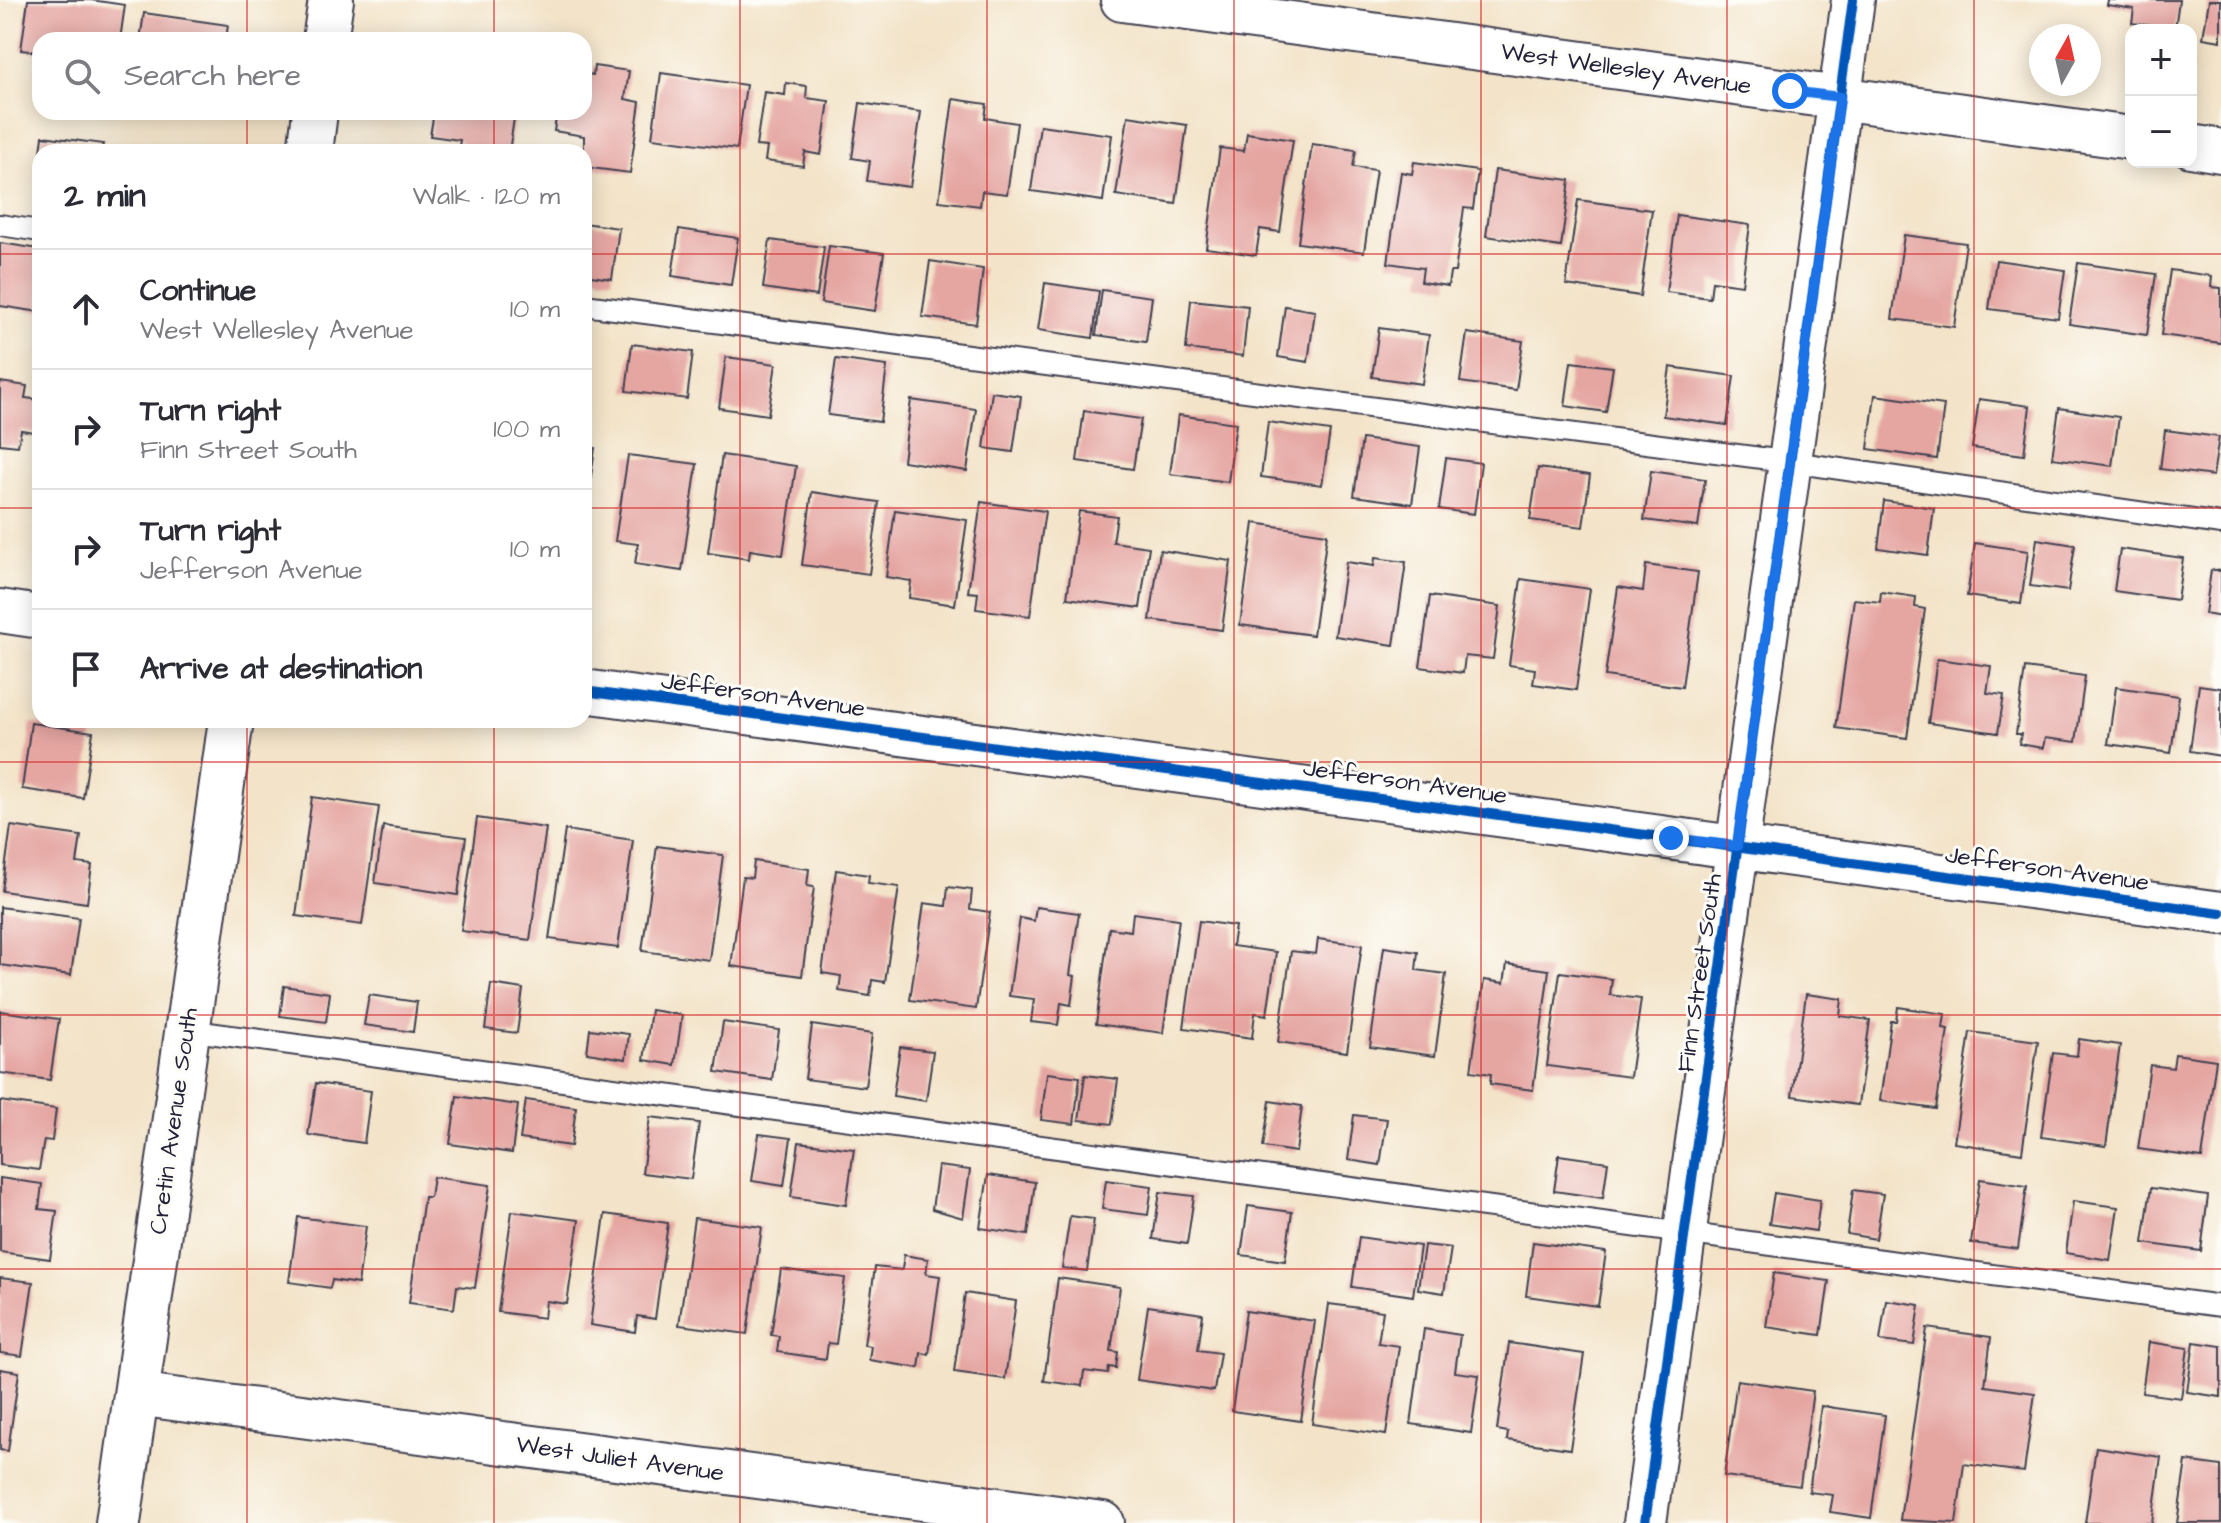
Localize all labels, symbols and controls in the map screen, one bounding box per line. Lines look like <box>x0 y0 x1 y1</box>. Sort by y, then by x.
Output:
north arrow <box>2029 24 2101 96</box>
map controls <box>2125 24 2197 168</box>
button: + <box>2125 24 2197 96</box>
search box <box>32 32 592 120</box>
street label: West Wellesley Avenue <box>1498 35 1753 104</box>
icon: search <box>60 54 104 98</box>
text: Search here <box>124 55 301 97</box>
route start <box>1772 73 1808 109</box>
button: − <box>2125 96 2197 168</box>
text: 2 min <box>64 172 146 220</box>
text: Walk · 120 m <box>413 178 560 214</box>
text: Continue <box>140 270 256 312</box>
icon: ahead <box>64 287 108 331</box>
text: 10 m <box>510 291 560 327</box>
text: West Wellesley Avenue <box>140 312 414 348</box>
text: Turn right <box>140 390 281 432</box>
icon: right <box>64 407 108 451</box>
text: 100 m <box>493 411 560 447</box>
text: Finn Street South <box>140 432 357 468</box>
text: Turn right <box>140 510 281 552</box>
icon: right <box>64 527 108 571</box>
text: 10 m <box>510 531 560 567</box>
text: Jefferson Avenue <box>140 552 363 588</box>
icon: arrive <box>64 647 108 691</box>
text: Arrive at destination <box>140 648 422 690</box>
street label: Jefferson Avenue <box>659 664 867 726</box>
street label: Jefferson Avenue <box>1301 751 1509 813</box>
route end <box>1653 820 1689 856</box>
street label: Jefferson Avenue <box>1943 838 2151 900</box>
street label: Finn Street South <box>1669 871 1731 1074</box>
street label: Cretin Avenue South <box>141 1005 207 1236</box>
street label: West Juliet Avenue <box>514 1428 726 1490</box>

